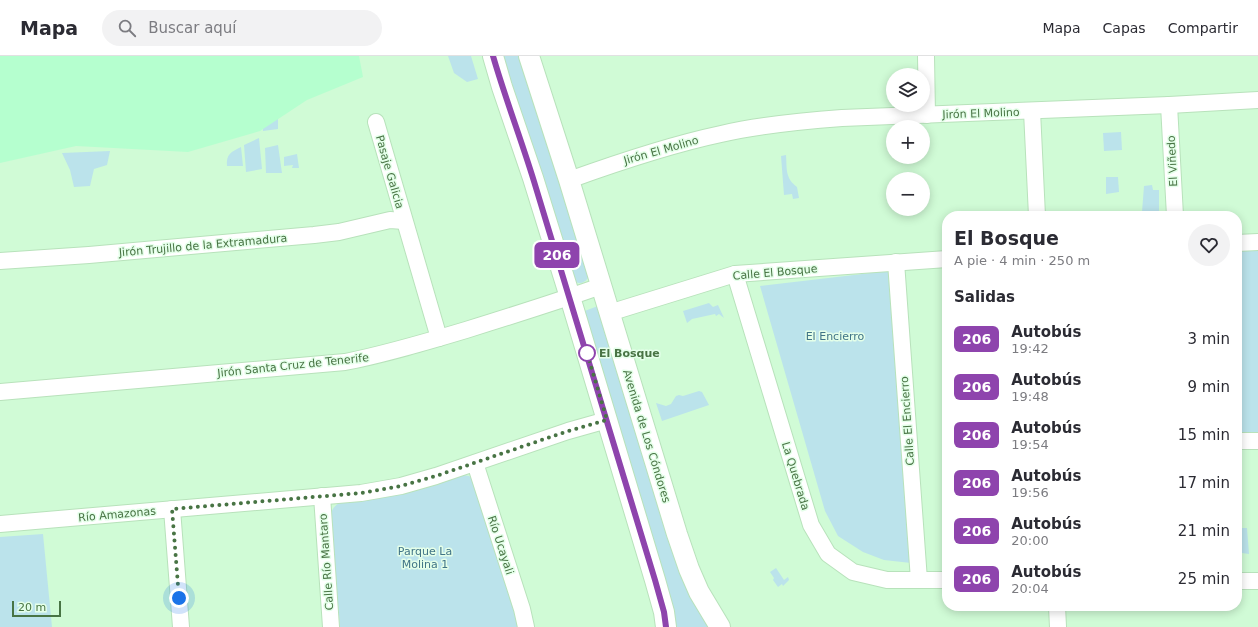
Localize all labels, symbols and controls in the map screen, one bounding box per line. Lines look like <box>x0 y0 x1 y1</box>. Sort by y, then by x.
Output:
search box <box>102 10 382 46</box>
text: Mapa <box>20 17 78 39</box>
icon: search <box>116 17 138 39</box>
text: Buscar aquí <box>148 19 237 37</box>
text: Mapa <box>1042 20 1081 36</box>
text: Capas <box>1103 20 1146 36</box>
text: Compartir <box>1168 20 1238 36</box>
map controls <box>886 68 930 216</box>
button: layers <box>886 68 930 112</box>
street label: Jirón El Molino <box>941 106 1020 121</box>
button: + <box>886 120 930 164</box>
street label: Pasaje Galicia <box>373 134 406 210</box>
street label: Jirón El Molino <box>621 134 700 168</box>
street label: El Viñedo <box>1165 135 1180 187</box>
button: − <box>886 172 930 216</box>
button: heart <box>1188 224 1230 266</box>
text: El Bosque <box>954 227 1059 249</box>
street label: Jirón Trujillo de la Extramadura <box>117 232 288 259</box>
line badge: 206 <box>534 242 580 268</box>
text: 206 <box>542 247 572 263</box>
text: A pie · 4 min · 250 m <box>954 253 1090 268</box>
street label: Calle El Bosque <box>732 262 818 283</box>
text: Salidas <box>954 288 1015 306</box>
text: Autobús <box>1011 323 1081 341</box>
park label: El Encierro <box>806 330 865 343</box>
text: 3 min <box>1187 330 1230 348</box>
text: 206 <box>962 331 991 347</box>
text: 19:42 <box>1011 341 1049 356</box>
marker: El Bosque <box>578 344 596 362</box>
place label: El Bosque <box>599 347 660 360</box>
street label: Jirón Santa Cruz de Tenerife <box>216 351 370 380</box>
street label: Avenida de Los Cóndores <box>620 368 673 504</box>
text: Autobús <box>1011 371 1081 389</box>
street label: Calle El Encierro <box>898 376 917 466</box>
text: 9 min <box>1187 378 1230 396</box>
text: 206 <box>962 379 991 395</box>
text: 19:48 <box>1011 389 1049 404</box>
text: Autobús <box>1011 419 1081 437</box>
text: 15 min <box>1178 426 1230 444</box>
text: 206 <box>962 427 991 443</box>
text: 19:54 <box>1011 437 1049 452</box>
street label: La Quebrada <box>779 440 812 512</box>
text: Autobús <box>1011 467 1081 485</box>
text: 17 min <box>1178 474 1230 492</box>
text: 206 <box>962 475 991 491</box>
text: 19:56 <box>1011 485 1049 500</box>
street label: Río Amazonas <box>78 505 157 524</box>
street label: Calle Río Mantaro <box>317 513 336 611</box>
street label: Río Ucayali <box>485 514 516 576</box>
text: Autobús <box>1011 515 1081 533</box>
text: 21 min <box>1178 522 1230 540</box>
text: 206 <box>962 523 991 539</box>
text: 20:00 <box>1011 533 1049 548</box>
park label: Parque La Molina 1 <box>398 545 452 571</box>
text: Autobús <box>1011 563 1081 581</box>
text: 25 min <box>1178 570 1230 588</box>
text: 206 <box>962 571 991 587</box>
text: 20:04 <box>1011 581 1049 596</box>
your location <box>169 588 189 608</box>
scale bar <box>12 599 61 618</box>
text: 20 m <box>18 601 46 614</box>

